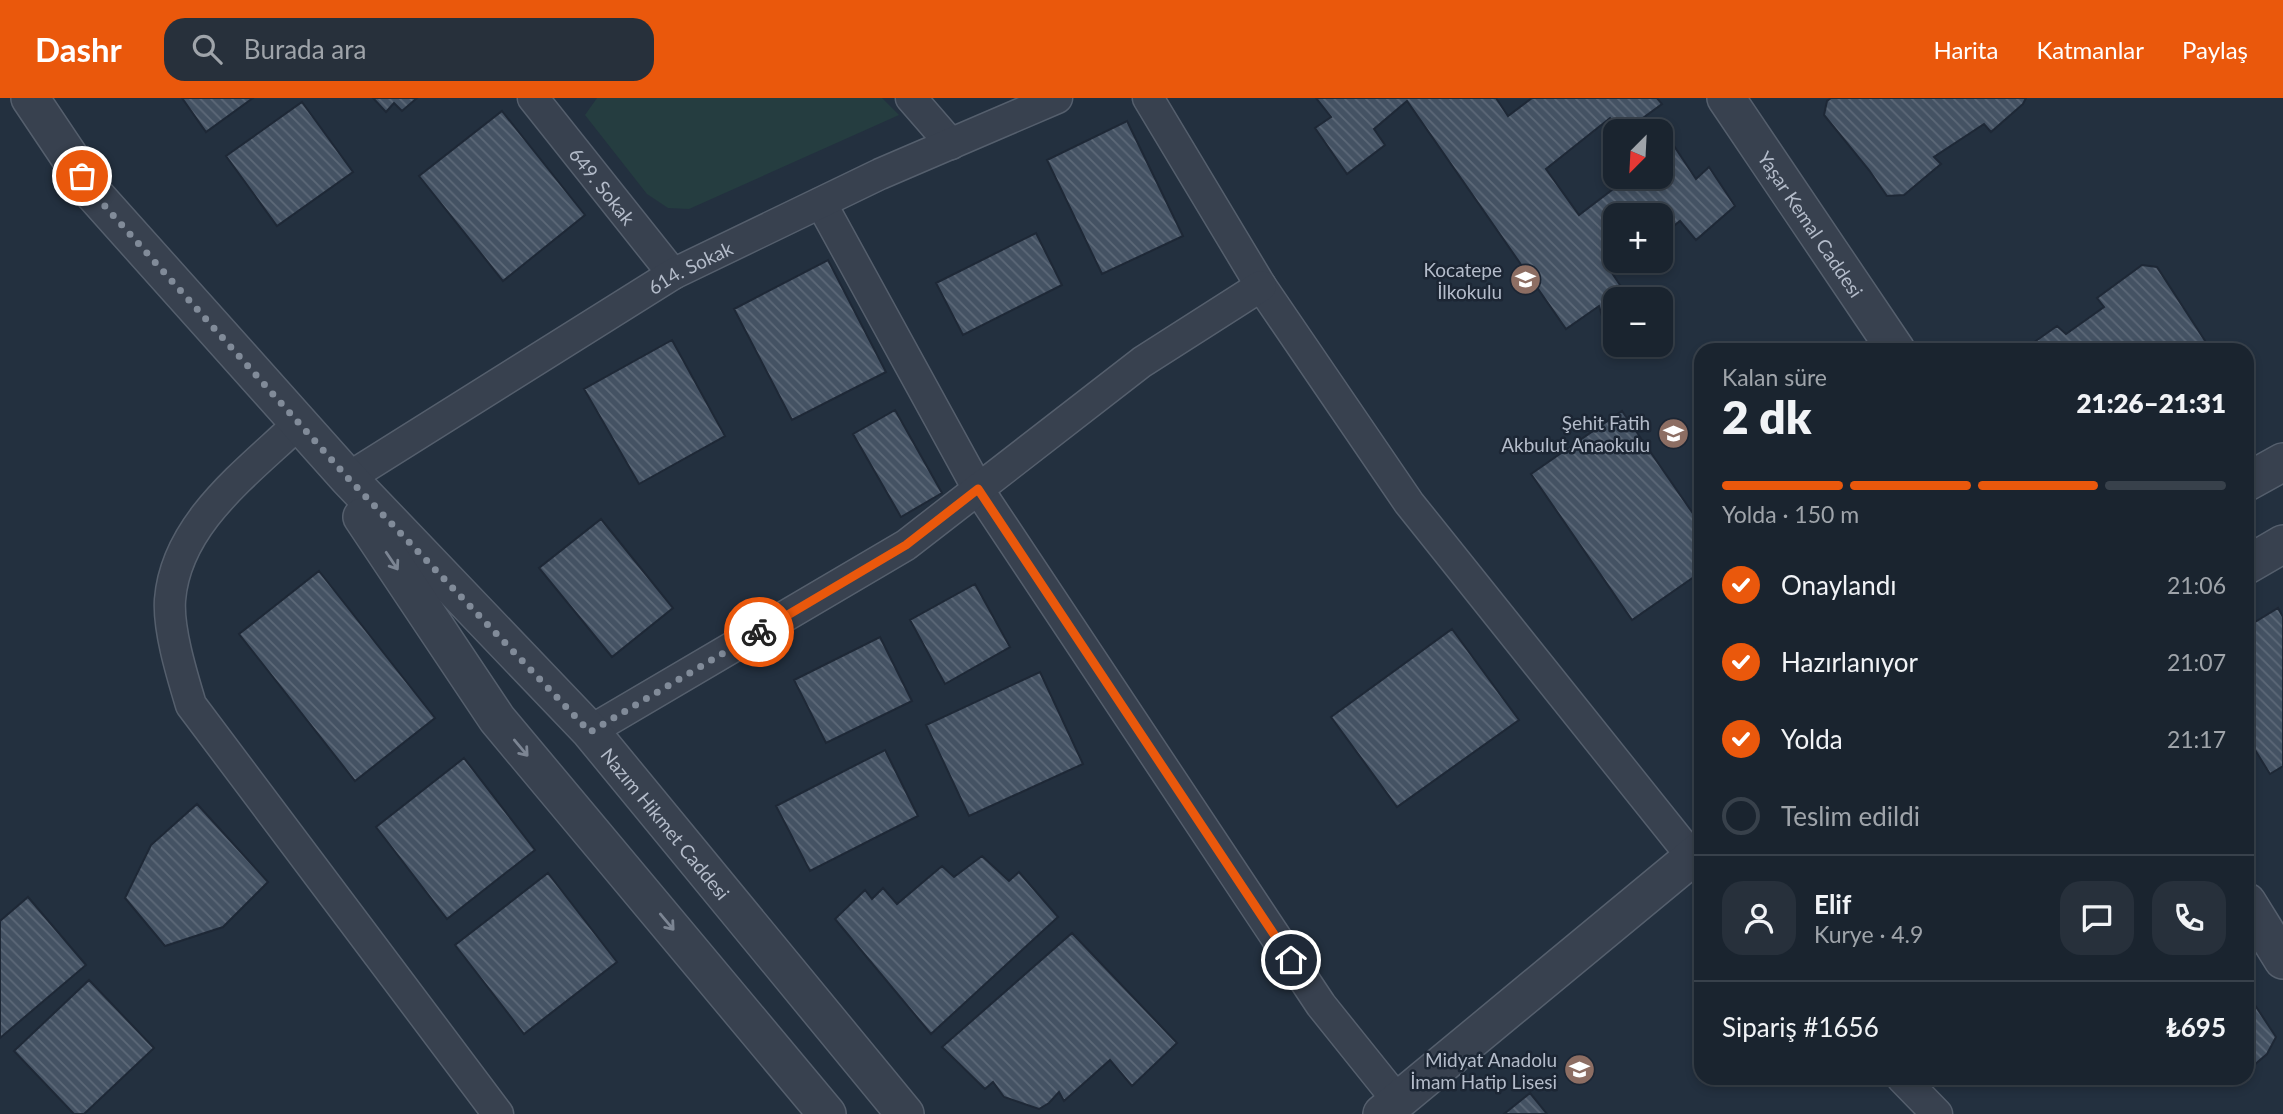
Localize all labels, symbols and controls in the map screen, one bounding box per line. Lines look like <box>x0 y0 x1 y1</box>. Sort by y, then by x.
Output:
search box <box>164 18 654 81</box>
text: Dashr <box>35 29 122 69</box>
icon: search <box>188 30 226 68</box>
text: Burada ara <box>244 33 366 65</box>
text: Harita <box>1933 35 1998 64</box>
text: Katmanlar <box>2036 35 2144 64</box>
text: Paylaş <box>2182 35 2248 64</box>
north arrow <box>1603 119 1673 189</box>
map controls <box>1603 119 1673 357</box>
street label: 649. Sokak <box>565 142 641 229</box>
pin <box>52 146 112 206</box>
street label: Yaşar Kemal Caddesi <box>1754 147 1868 301</box>
icon: bag <box>63 157 101 195</box>
button: + <box>1603 203 1673 273</box>
street label: 614. Sokak <box>643 235 736 299</box>
place label: Kocatepe İlkokulu <box>1423 258 1502 303</box>
school or university icon: Kocatepe İlkokulu <box>1508 263 1542 297</box>
button: − <box>1603 287 1673 357</box>
text: Kalan süre <box>1722 363 1827 391</box>
text: 21:26–21:31 <box>2076 387 2226 419</box>
text: 2 dk <box>1722 389 1811 444</box>
place label: Şehit Fatih Akbulut Anaokulu <box>1501 411 1650 456</box>
school or university icon: Şehit Fatih Akbulut Anaokulu <box>1656 416 1690 450</box>
text: Yolda · 150 m <box>1722 500 1859 528</box>
one-way arrow <box>384 551 399 570</box>
icon: check <box>1722 566 1760 604</box>
text: Onaylandı <box>1781 569 1896 601</box>
text: 21:06 <box>2167 571 2226 599</box>
courier <box>724 597 794 667</box>
icon: bike <box>740 613 778 651</box>
icon: check <box>1722 643 1760 681</box>
text: Hazırlanıyor <box>1781 646 1918 678</box>
text: 21:07 <box>2167 648 2226 676</box>
icon: check <box>1722 720 1760 758</box>
text: Yolda <box>1781 723 1843 755</box>
text: 21:17 <box>2167 725 2226 753</box>
one-way arrow <box>514 738 529 756</box>
street label: Nazım Hikmet Caddesi <box>597 743 735 904</box>
text: Teslim edildi <box>1781 800 1920 832</box>
button: person <box>1722 881 1796 955</box>
button: chat <box>2060 881 2134 955</box>
button: phone <box>2152 881 2226 955</box>
text: Elif <box>1814 888 1851 920</box>
one-way arrow <box>659 913 675 931</box>
text: Kurye · 4.9 <box>1814 920 1923 948</box>
pin <box>1261 930 1321 990</box>
icon: home <box>1272 941 1310 979</box>
text: Sipariş #1656 <box>1722 1011 1879 1043</box>
text: ₺695 <box>2166 1011 2226 1043</box>
place label: Midyat Anadolu İmam Hatip Lisesi <box>1410 1048 1557 1093</box>
school or university icon: Midyat Anadolu İmam Hatip Lisesi <box>1563 1053 1597 1087</box>

